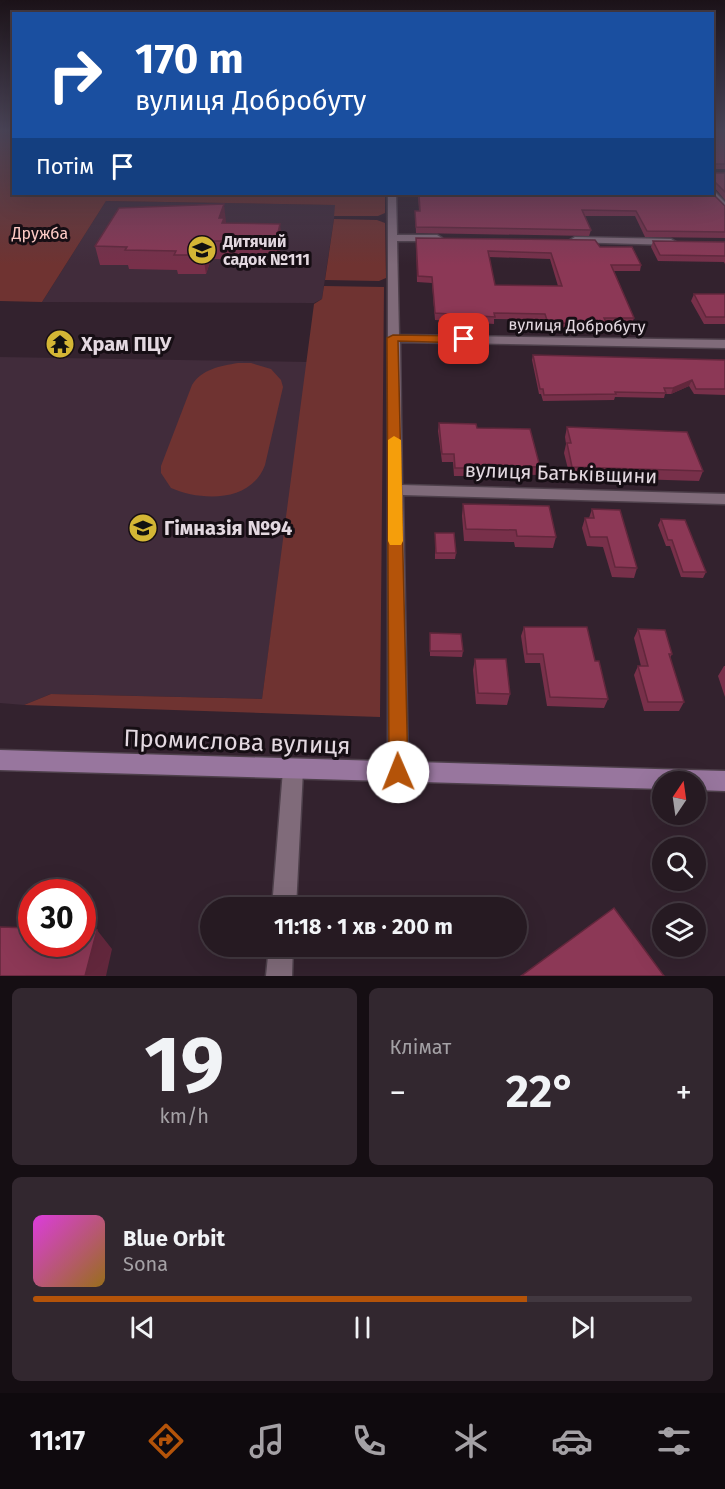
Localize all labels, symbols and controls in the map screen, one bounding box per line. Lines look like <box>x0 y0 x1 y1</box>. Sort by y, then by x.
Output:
text: 170 m <box>135 34 244 84</box>
icon: right <box>36 36 114 114</box>
text: вулиця Добробуту <box>135 85 366 117</box>
icon: arrive <box>106 150 139 183</box>
text: Потім <box>36 153 94 180</box>
park label: Дружба <box>11 224 68 243</box>
place label: Дитячий садок №111 <box>222 232 310 269</box>
school or university icon: Дитячий садок №111 <box>186 234 218 266</box>
pin <box>438 313 489 364</box>
street label: вулиця Добробуту <box>508 315 646 336</box>
icon: arrive <box>447 322 480 355</box>
temple icon: Храм ПЦУ <box>44 328 76 360</box>
place label: Храм ПЦУ <box>80 332 172 356</box>
street label: вулиця Батьківщини <box>464 458 658 488</box>
school or university icon: Гімназія №94 <box>127 512 159 544</box>
place label: Гімназія №94 <box>164 516 292 540</box>
street label: Промислова вулиця <box>123 724 351 760</box>
position arrow <box>366 740 430 804</box>
north arrow <box>652 771 706 825</box>
map controls <box>652 771 706 957</box>
button: search <box>652 837 706 891</box>
speed limit sign: 30 <box>18 879 96 957</box>
button: layers <box>652 903 706 957</box>
text: 11:18 · 1 хв · 200 m <box>274 913 453 940</box>
text: 19 <box>144 1018 224 1112</box>
text: Клімат <box>390 1035 451 1059</box>
text: 22° <box>506 1065 576 1119</box>
text: − <box>390 1073 406 1113</box>
text: + <box>676 1073 692 1113</box>
text: km/h <box>160 1104 209 1128</box>
text: Blue Orbit <box>123 1225 225 1252</box>
text: Sona <box>123 1252 168 1276</box>
icon: previous <box>126 1311 159 1344</box>
icon: pause <box>346 1311 379 1344</box>
icon: next <box>566 1311 599 1344</box>
icon: directions <box>145 1420 187 1462</box>
icon: music <box>246 1420 288 1462</box>
icon: phone <box>348 1420 390 1462</box>
icon: climate <box>450 1420 492 1462</box>
icon: car <box>551 1420 593 1462</box>
icon: filters <box>653 1420 695 1462</box>
text: 11:17 <box>30 1425 85 1457</box>

